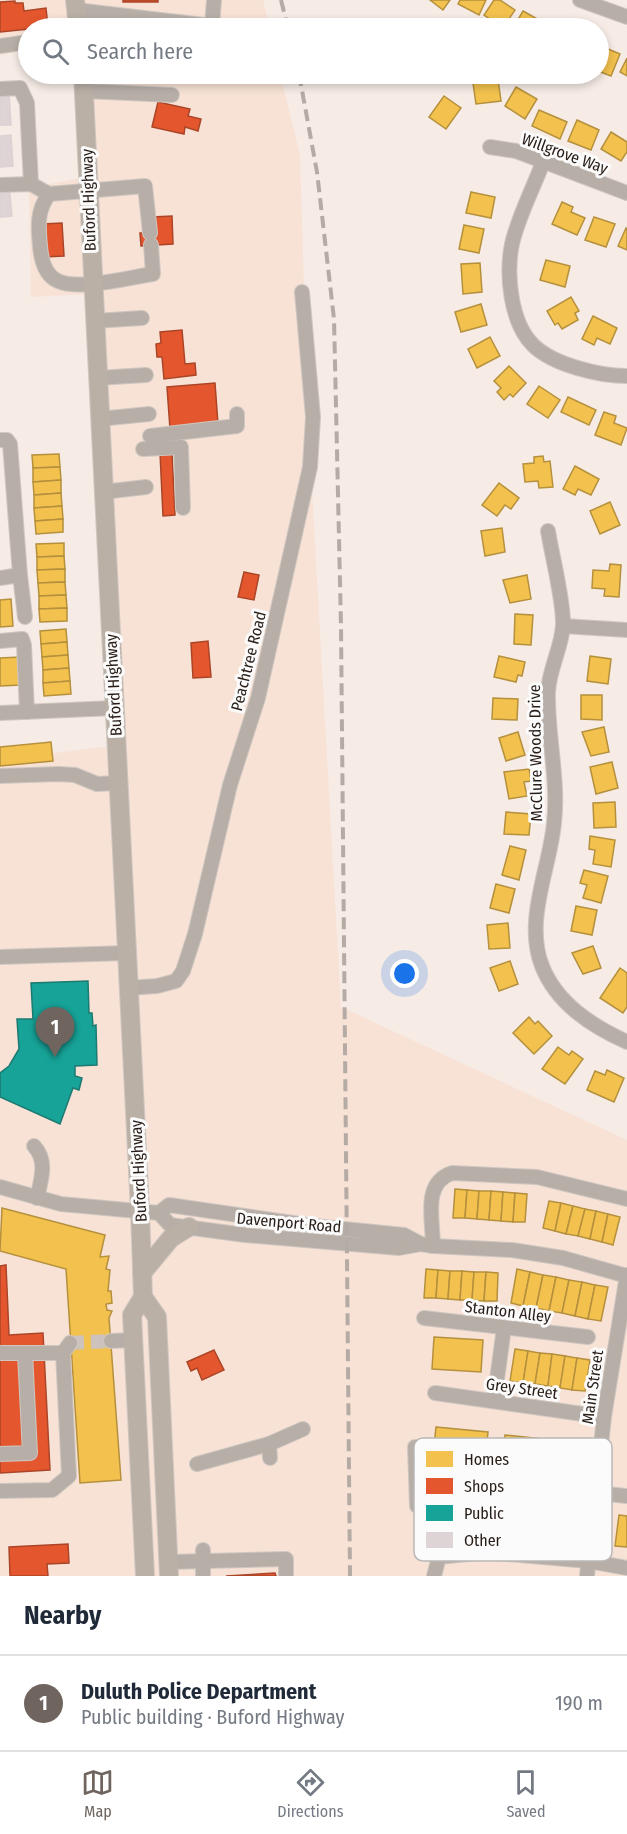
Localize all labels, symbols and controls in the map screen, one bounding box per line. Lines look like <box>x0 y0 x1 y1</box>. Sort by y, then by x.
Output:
search box <box>18 18 609 84</box>
icon: search <box>39 35 72 68</box>
text: Search here <box>87 38 193 65</box>
street label: Willgrove Way <box>519 129 611 178</box>
street label: Buford Highway <box>77 148 100 252</box>
street label: Peachtree Road <box>227 609 270 713</box>
street label: Buford Highway <box>101 632 126 737</box>
street label: McClure Woods Drive <box>525 684 546 822</box>
your location <box>390 959 419 988</box>
pin: 1 <box>36 1008 74 1057</box>
street label: Buford Highway <box>126 1118 151 1223</box>
street label: Davenport Road <box>236 1208 342 1237</box>
street label: Stanton Alley <box>464 1297 553 1326</box>
street label: Main Street <box>578 1348 607 1425</box>
street label: Grey Street <box>485 1374 560 1403</box>
legend <box>414 1438 612 1561</box>
text: Homes <box>464 1450 509 1469</box>
text: Shops <box>464 1477 504 1496</box>
text: Public <box>464 1504 504 1523</box>
text: Other <box>464 1531 502 1550</box>
text: Nearby <box>24 1600 101 1631</box>
text: Duluth Police Department <box>81 1678 316 1705</box>
text: 1 <box>39 1691 48 1715</box>
text: 190 m <box>555 1691 603 1715</box>
text: Public building · Buford Highway <box>81 1705 344 1729</box>
tab: Map <box>81 1766 114 1821</box>
tab: Directions <box>277 1766 344 1821</box>
tab: Saved <box>506 1766 546 1821</box>

